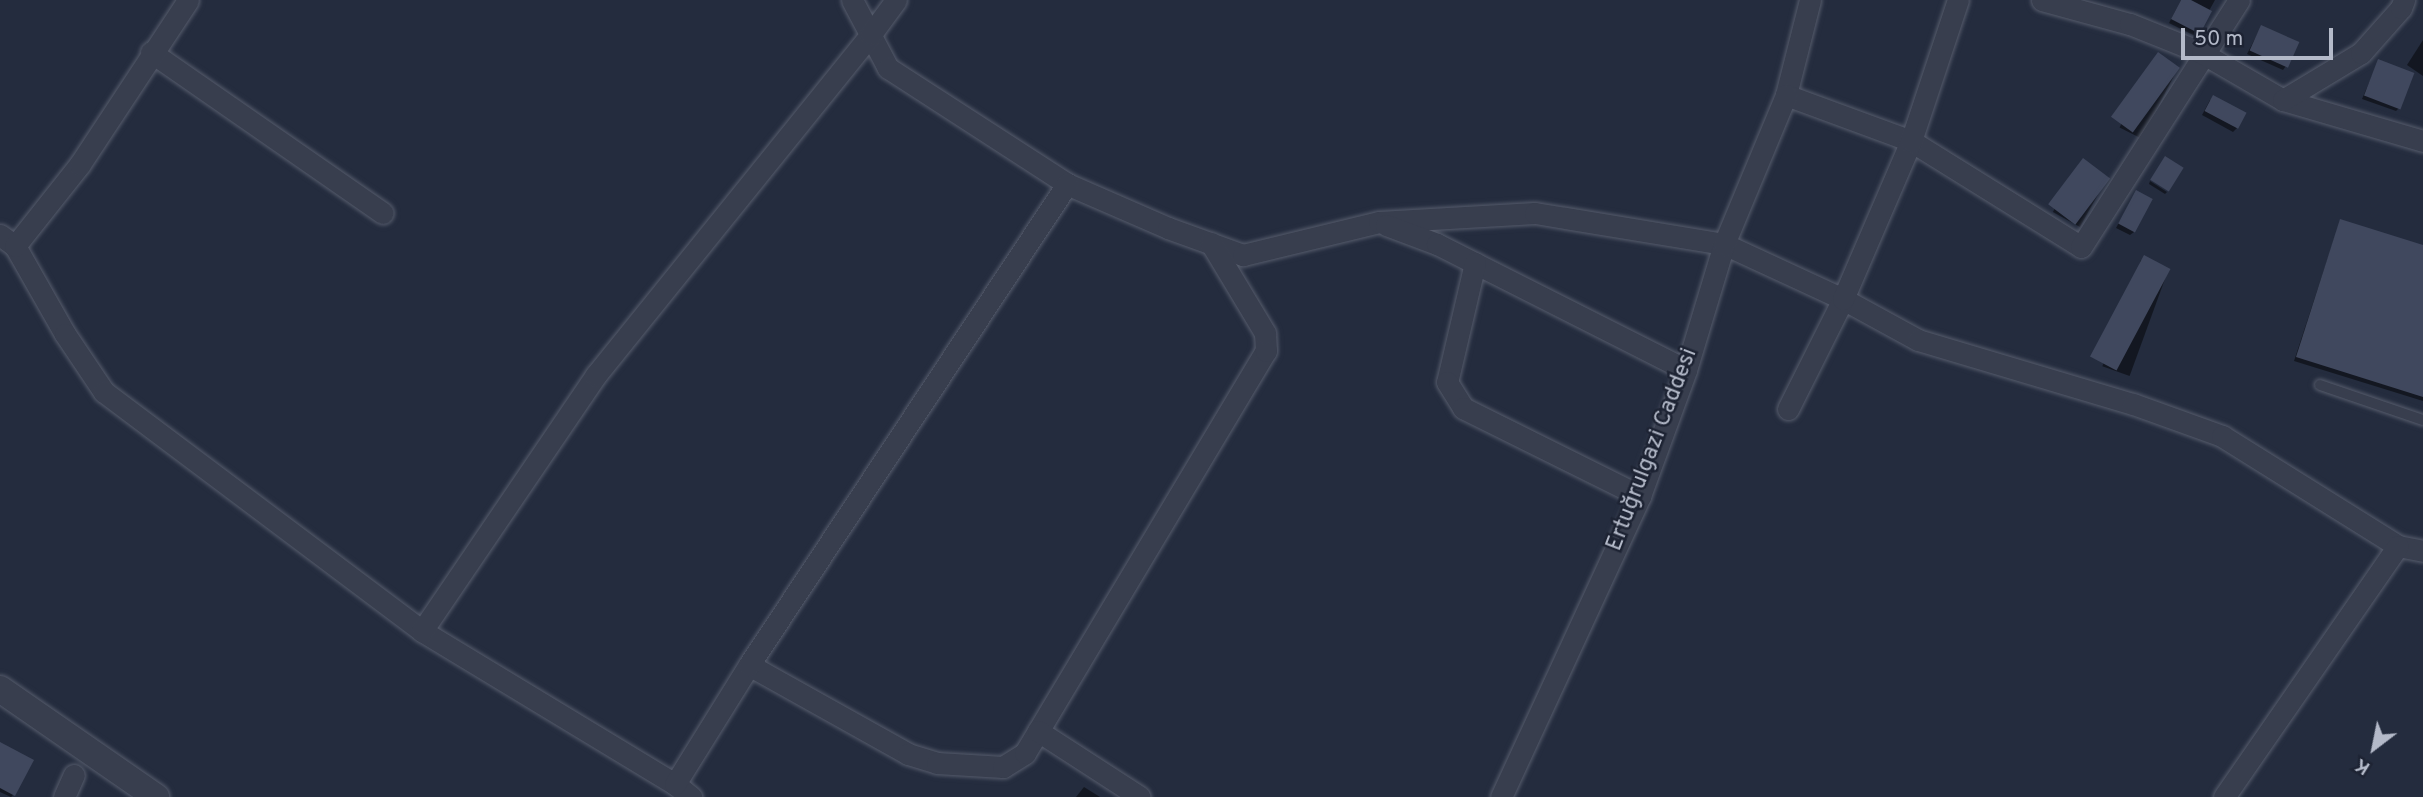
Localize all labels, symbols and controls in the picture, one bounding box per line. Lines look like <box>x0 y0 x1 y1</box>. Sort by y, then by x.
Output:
scale bar <box>2185 14 2337 58</box>
text: 50 m <box>2194 26 2243 53</box>
street label: Ertuğrulgazi Caddesi <box>1602 345 1704 555</box>
north arrow <box>2339 713 2409 783</box>
text: K <box>2351 752 2375 780</box>

